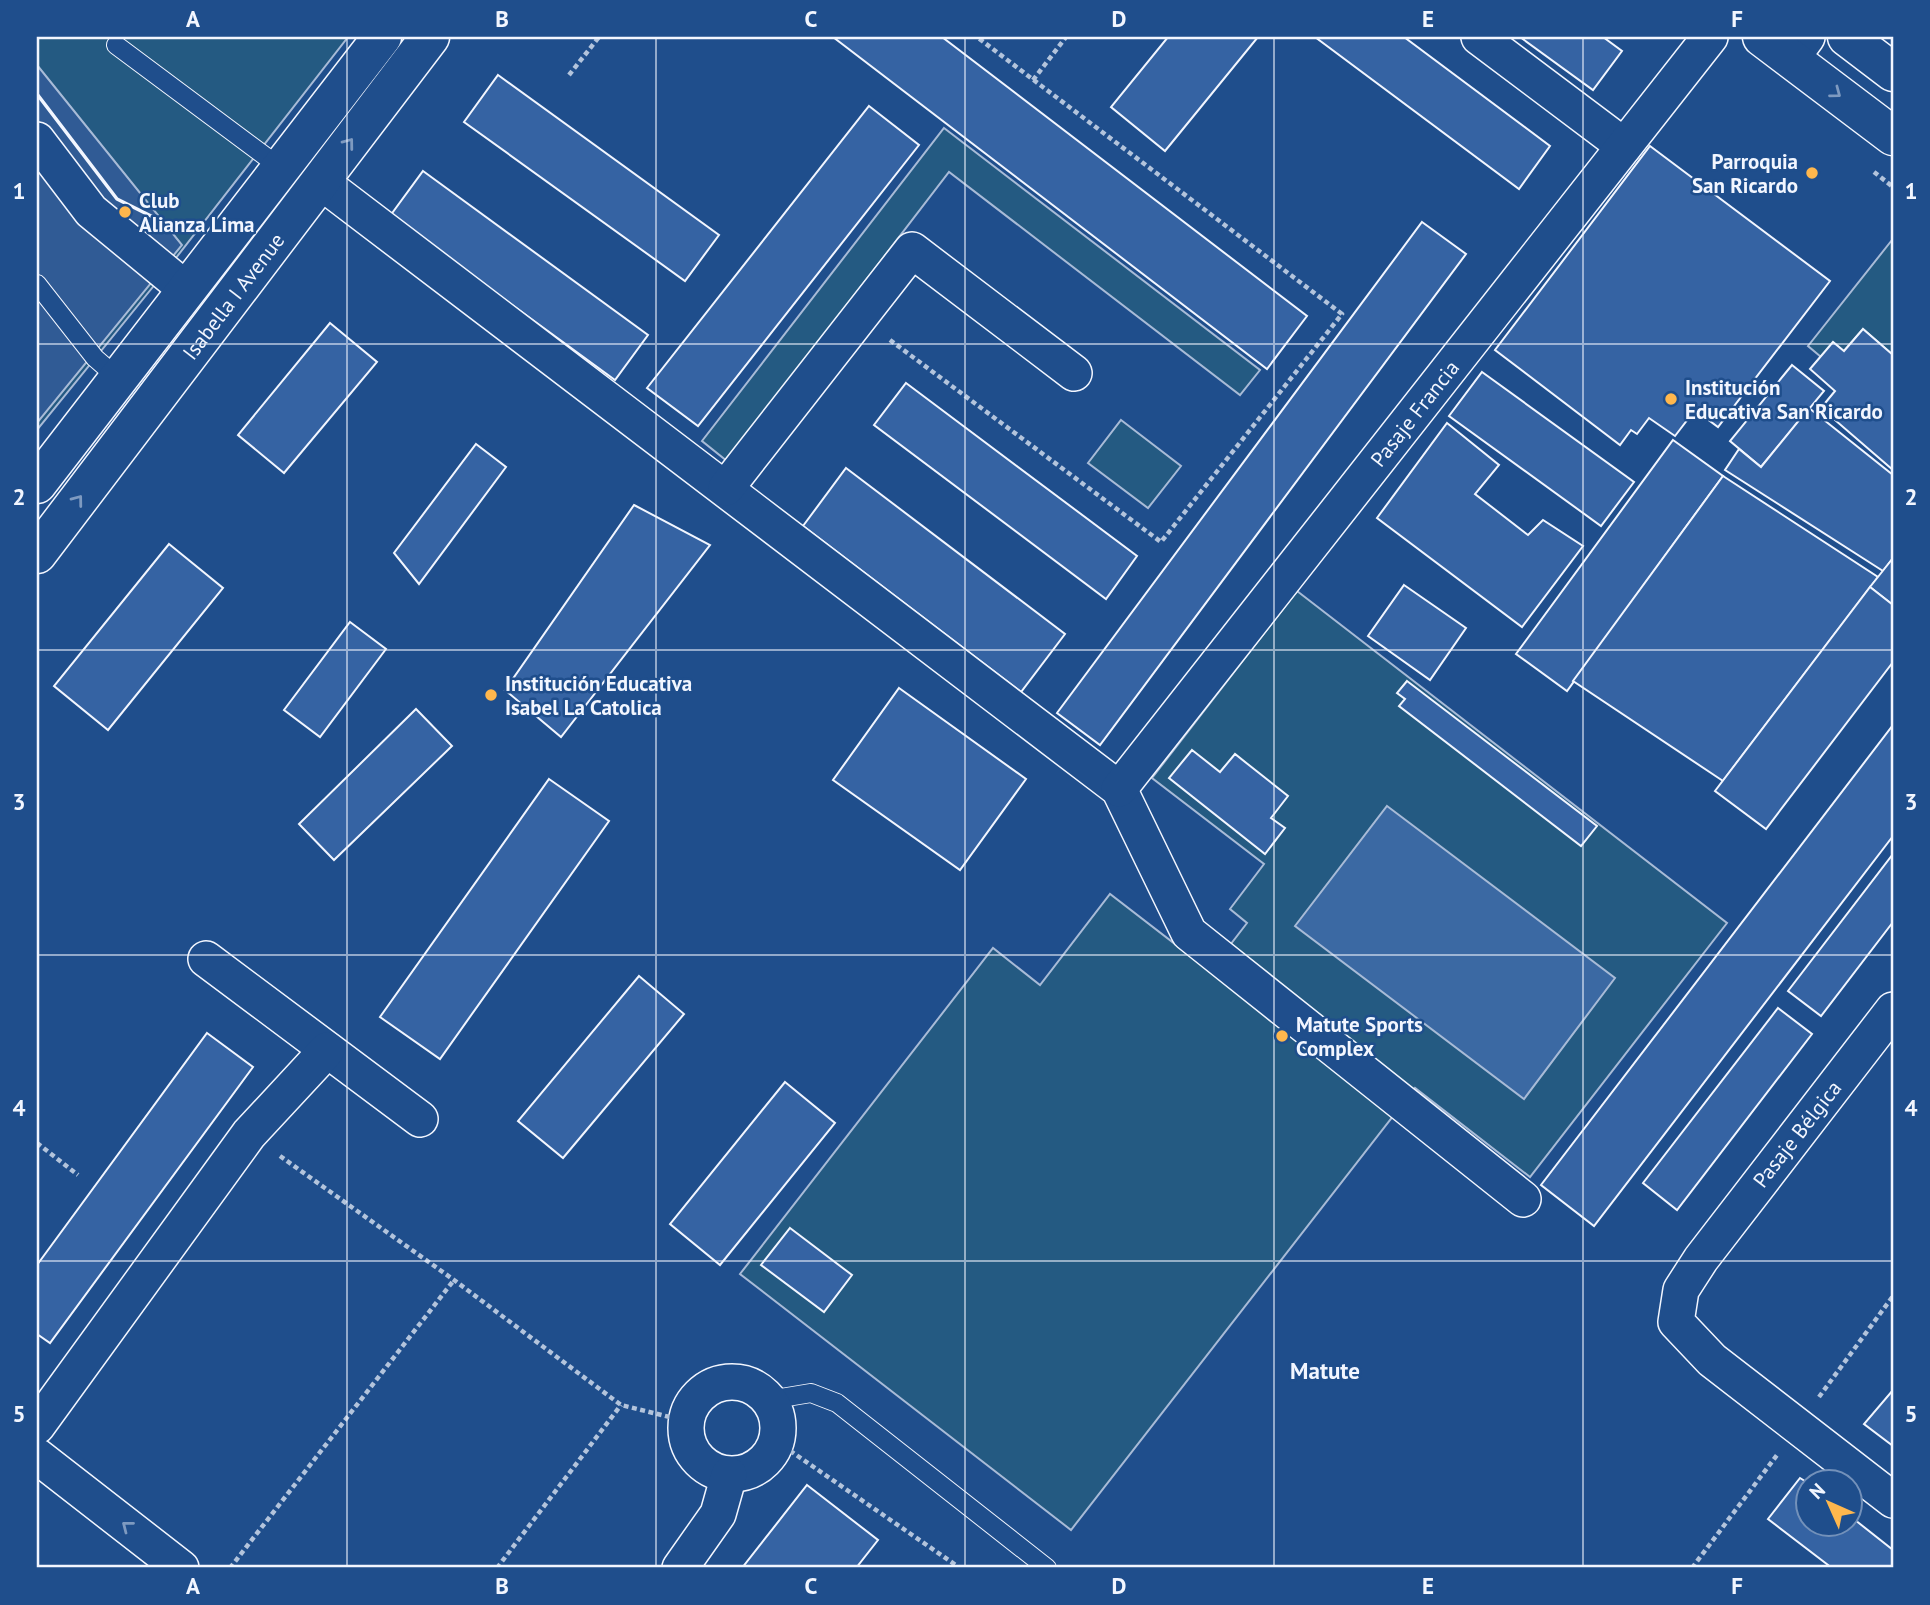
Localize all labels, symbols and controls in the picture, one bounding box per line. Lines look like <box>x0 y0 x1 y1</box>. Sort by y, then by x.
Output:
text: A <box>186 4 200 33</box>
text: B <box>495 4 509 33</box>
text: C <box>805 4 818 33</box>
text: D <box>1112 4 1126 33</box>
text: E <box>1422 4 1434 33</box>
text: F <box>1731 4 1743 33</box>
one-way arrow <box>1828 84 1841 97</box>
one-way arrow <box>340 138 353 151</box>
place label: Parroquia San Ricardo <box>1692 148 1798 199</box>
marker: Parroquia San Ricardo <box>1804 165 1820 181</box>
text: 1 <box>12 176 26 205</box>
text: 1 <box>1904 176 1918 205</box>
place label: Club Alianza Lima <box>139 187 255 238</box>
marker: Club Alianza Lima <box>117 204 133 220</box>
street label: Isabella I Avenue <box>176 227 290 365</box>
street label: Pasaje Francia <box>1364 354 1465 472</box>
place label: Institución Educativa San Ricardo <box>1685 374 1883 425</box>
marker: Institución Educativa San Ricardo <box>1663 391 1679 407</box>
text: 2 <box>12 482 26 511</box>
text: 2 <box>1904 482 1918 511</box>
one-way arrow <box>70 495 83 508</box>
place label: Institución Educativa Isabel La Catolica <box>505 670 692 721</box>
marker: Institución Educativa Isabel La Catolica <box>483 687 499 703</box>
text: 3 <box>12 787 26 816</box>
text: 3 <box>1904 787 1918 816</box>
place label: Matute Sports Complex <box>1296 1011 1423 1062</box>
marker: Matute Sports Complex <box>1274 1028 1290 1044</box>
street label: Pasaje Bélgica <box>1747 1075 1847 1193</box>
text: 4 <box>12 1093 26 1122</box>
text: 4 <box>1904 1093 1918 1122</box>
district label: Matute <box>1290 1356 1360 1385</box>
text: 5 <box>12 1399 26 1428</box>
text: 5 <box>1904 1399 1918 1428</box>
north arrow <box>1794 1468 1864 1538</box>
text: N <box>1804 1478 1830 1504</box>
one-way arrow <box>123 1522 135 1535</box>
text: A <box>186 1571 200 1600</box>
text: B <box>495 1571 509 1600</box>
text: C <box>805 1571 818 1600</box>
text: D <box>1112 1571 1126 1600</box>
text: E <box>1422 1571 1434 1600</box>
text: F <box>1731 1571 1743 1600</box>

